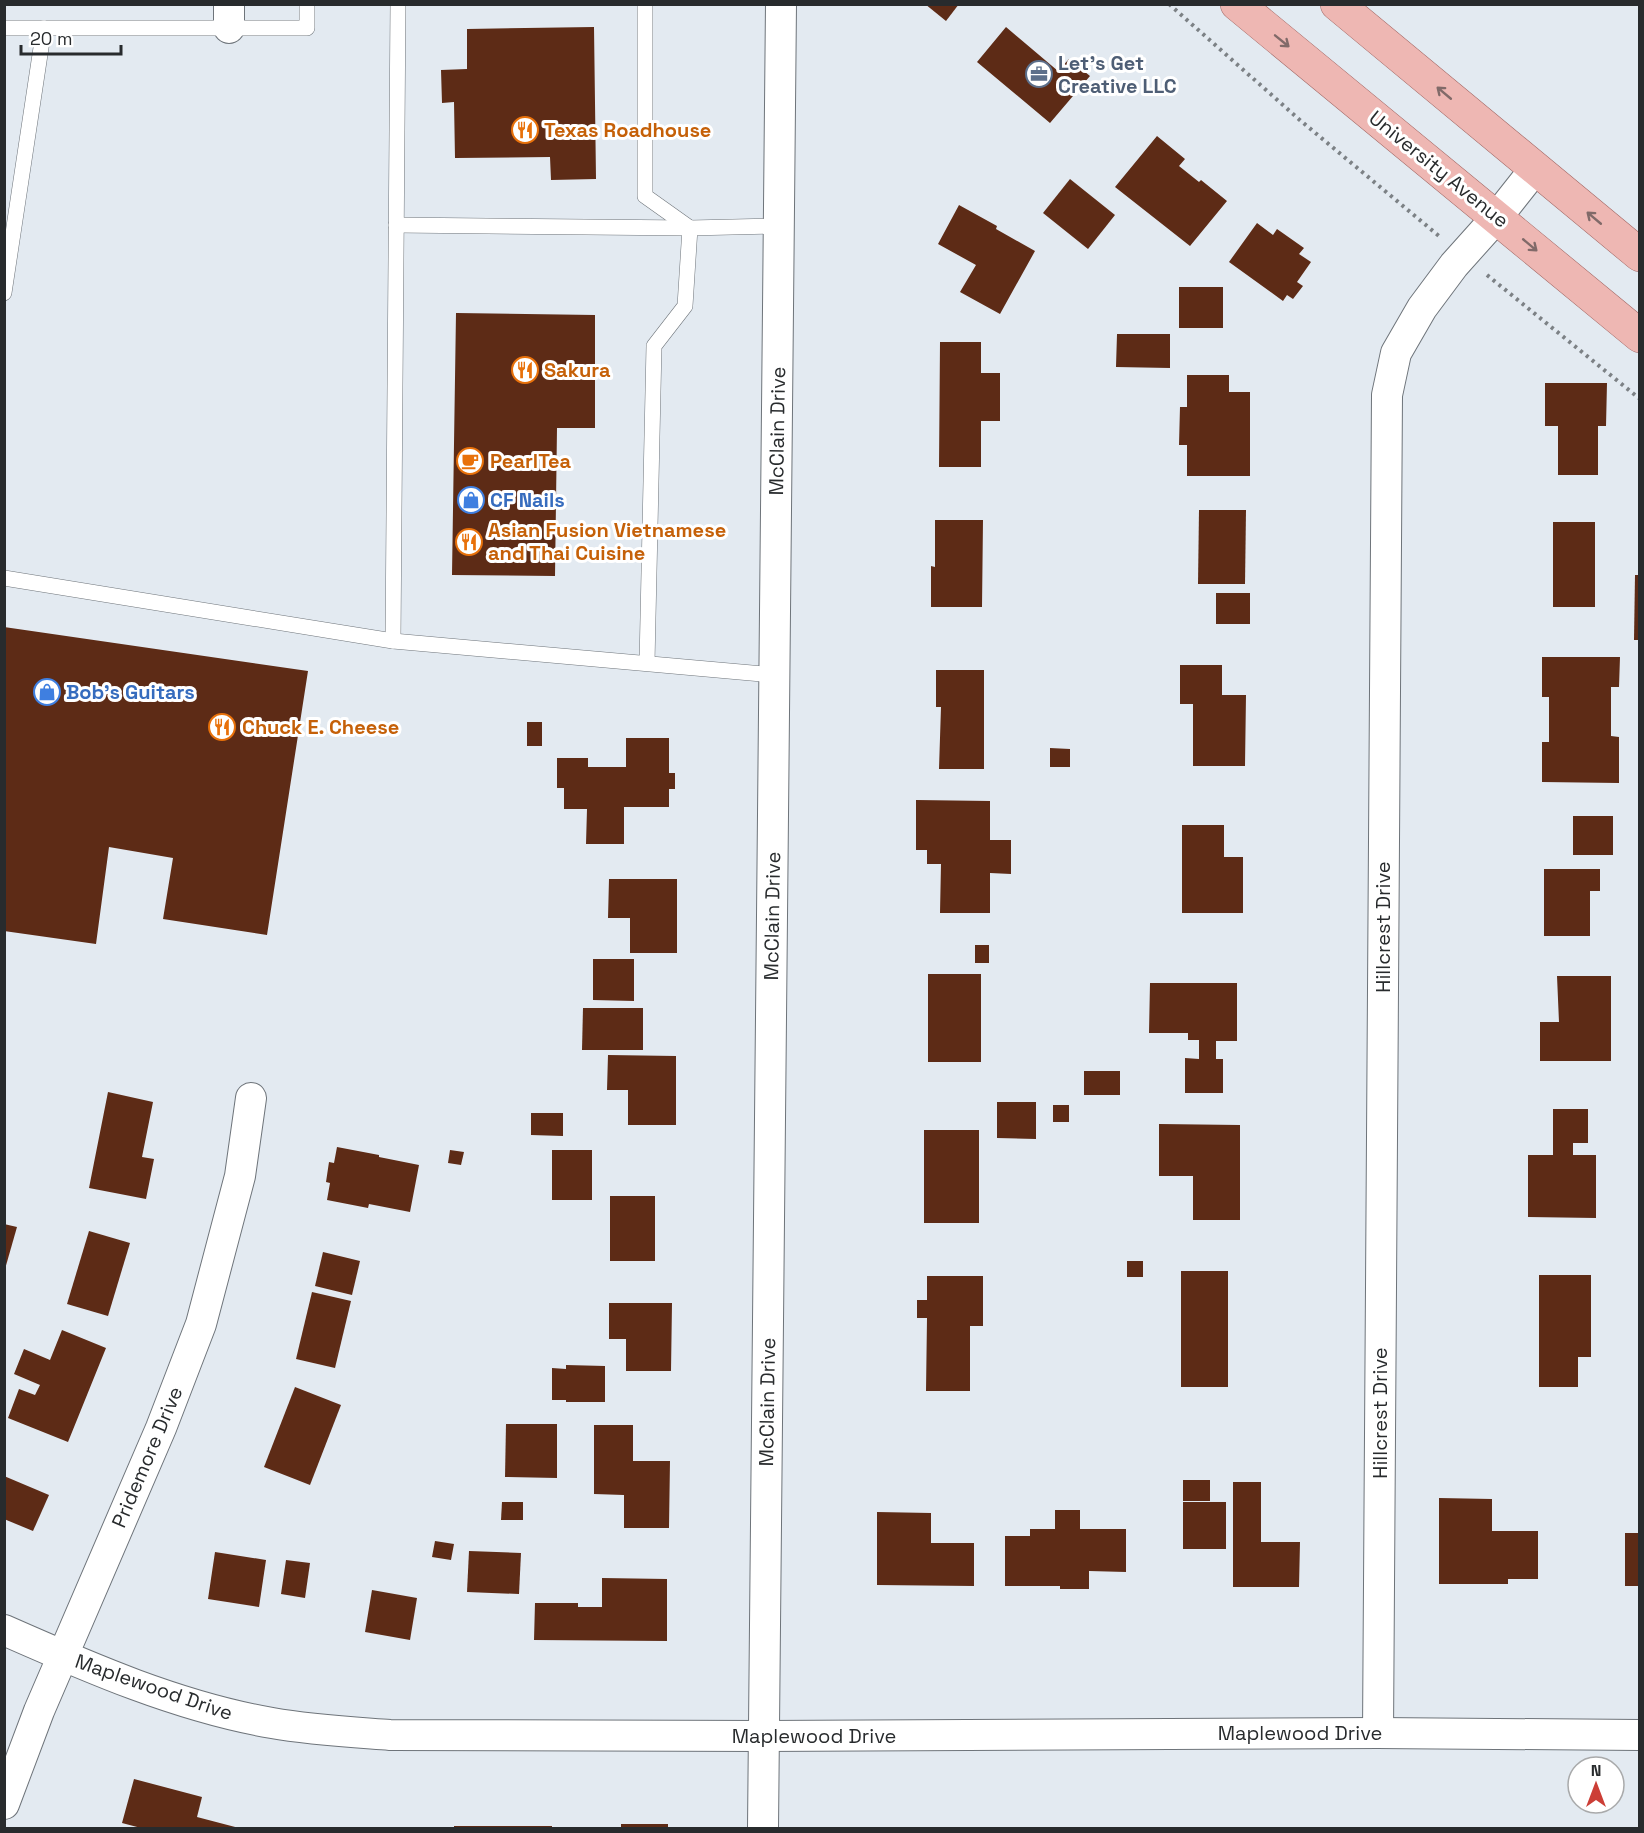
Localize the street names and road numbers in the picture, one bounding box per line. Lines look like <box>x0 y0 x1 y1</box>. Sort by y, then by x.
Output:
street label: University Avenue <box>1364 105 1514 233</box>
street label: McClain Drive <box>763 366 791 496</box>
street label: McClain Drive <box>758 851 786 981</box>
street label: Hillcrest Drive <box>1370 861 1396 993</box>
street label: McClain Drive <box>753 1337 781 1467</box>
street label: Hillcrest Drive <box>1367 1347 1393 1479</box>
street label: Pridemore Drive <box>106 1383 188 1531</box>
street label: Maplewood Drive <box>72 1648 236 1726</box>
street label: Maplewood Drive <box>1218 1720 1382 1746</box>
street label: Maplewood Drive <box>732 1723 896 1749</box>

